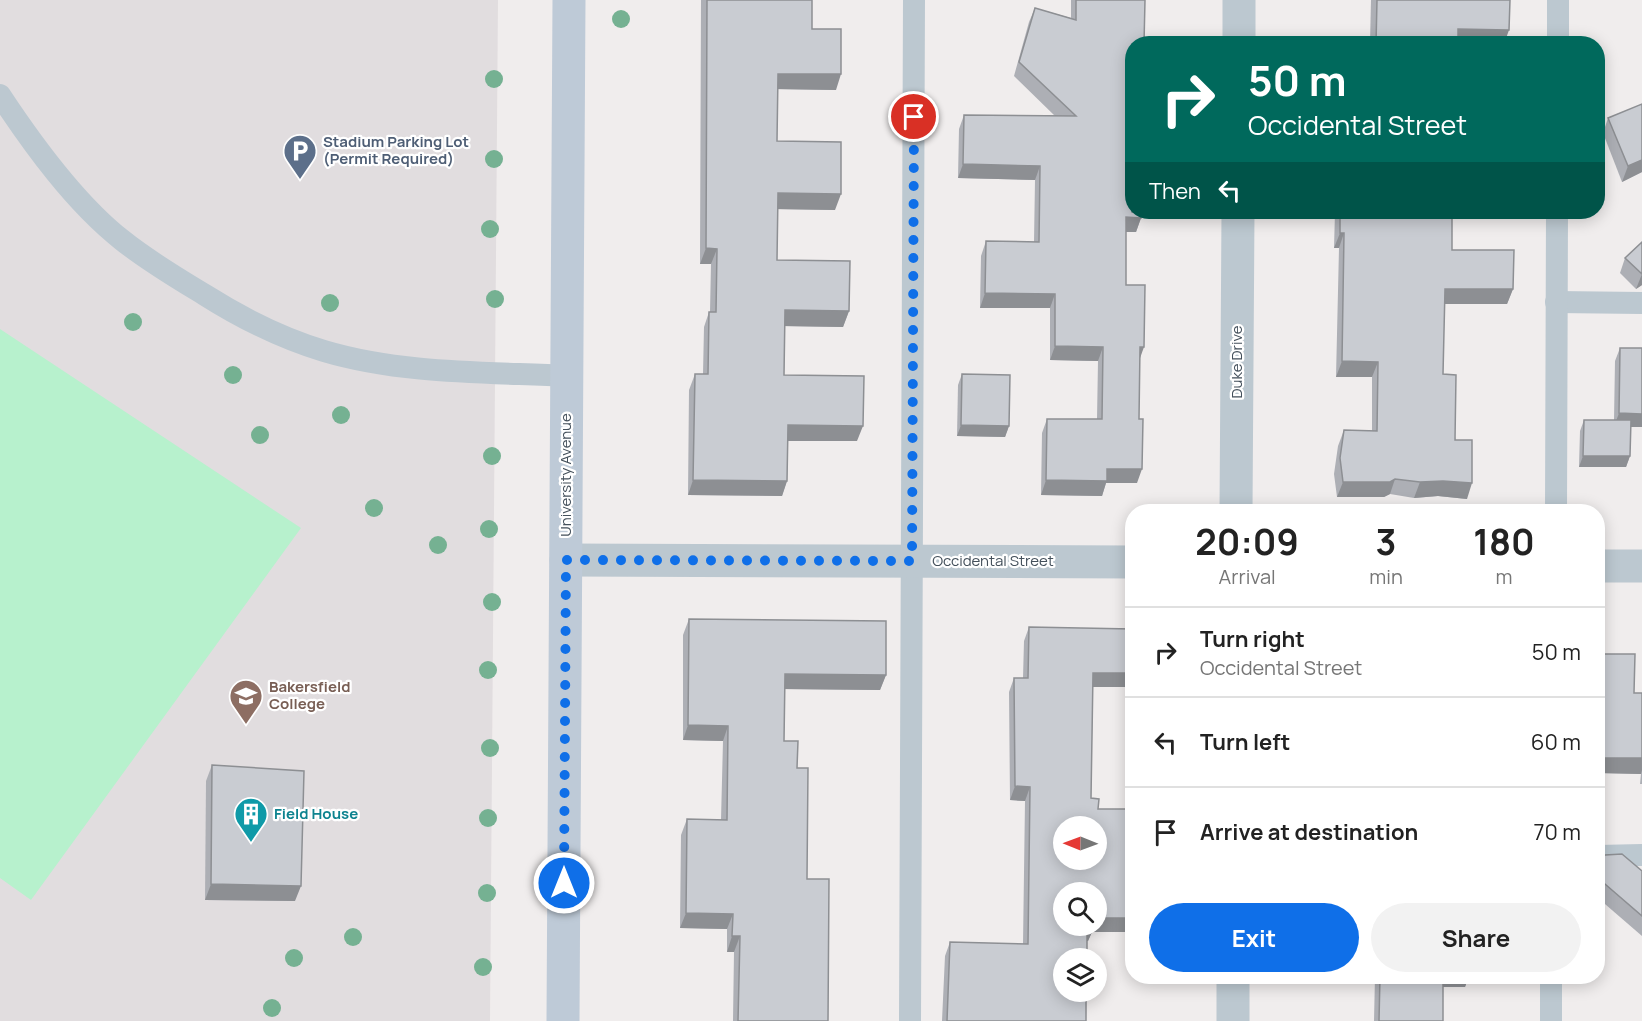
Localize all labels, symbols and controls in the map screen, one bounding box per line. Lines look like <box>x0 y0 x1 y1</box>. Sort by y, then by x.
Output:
text: 50 m <box>1248 51 1346 109</box>
icon: right <box>1149 60 1227 138</box>
pin <box>888 91 939 142</box>
icon: arrive <box>897 100 930 133</box>
text: Occidental Street <box>1248 106 1467 143</box>
place label: Stadium Parking Lot (Permit Required) <box>323 131 469 169</box>
parking icon: Stadium Parking Lot (Permit Required) <box>282 133 318 180</box>
icon: left <box>1213 174 1246 207</box>
text: Then <box>1149 176 1201 206</box>
street label: Duke Drive <box>1226 325 1247 399</box>
street label: University Avenue <box>555 413 576 537</box>
text: 20:09 <box>1195 517 1299 566</box>
text: 3 <box>1376 517 1396 566</box>
text: 180 <box>1473 517 1535 566</box>
street label: Occidental Street <box>932 550 1054 571</box>
text: Arrival <box>1219 563 1276 590</box>
text: min <box>1369 563 1403 590</box>
text: m <box>1495 563 1512 590</box>
text: Turn right <box>1200 624 1305 654</box>
icon: right <box>1149 636 1182 669</box>
text: 50 m <box>1532 637 1581 667</box>
text: Occidental Street <box>1200 654 1362 681</box>
place label: Bakersfield College <box>269 676 350 714</box>
school or university icon: Bakersfield College <box>228 678 264 725</box>
icon: left <box>1149 726 1182 759</box>
text: Turn left <box>1200 727 1290 757</box>
text: 60 m <box>1531 727 1581 757</box>
building icon: Field House <box>233 796 269 843</box>
place label: Field House <box>274 803 358 824</box>
north arrow <box>1053 816 1107 870</box>
map controls <box>1053 816 1107 1002</box>
icon: arrive <box>1149 816 1182 849</box>
text: Arrive at destination <box>1200 817 1418 847</box>
text: 70 m <box>1533 817 1581 847</box>
position arrow <box>532 851 596 915</box>
button: search <box>1053 882 1107 936</box>
button: Exit <box>1149 903 1359 972</box>
button: Share <box>1371 903 1581 972</box>
button: layers <box>1053 948 1107 1002</box>

